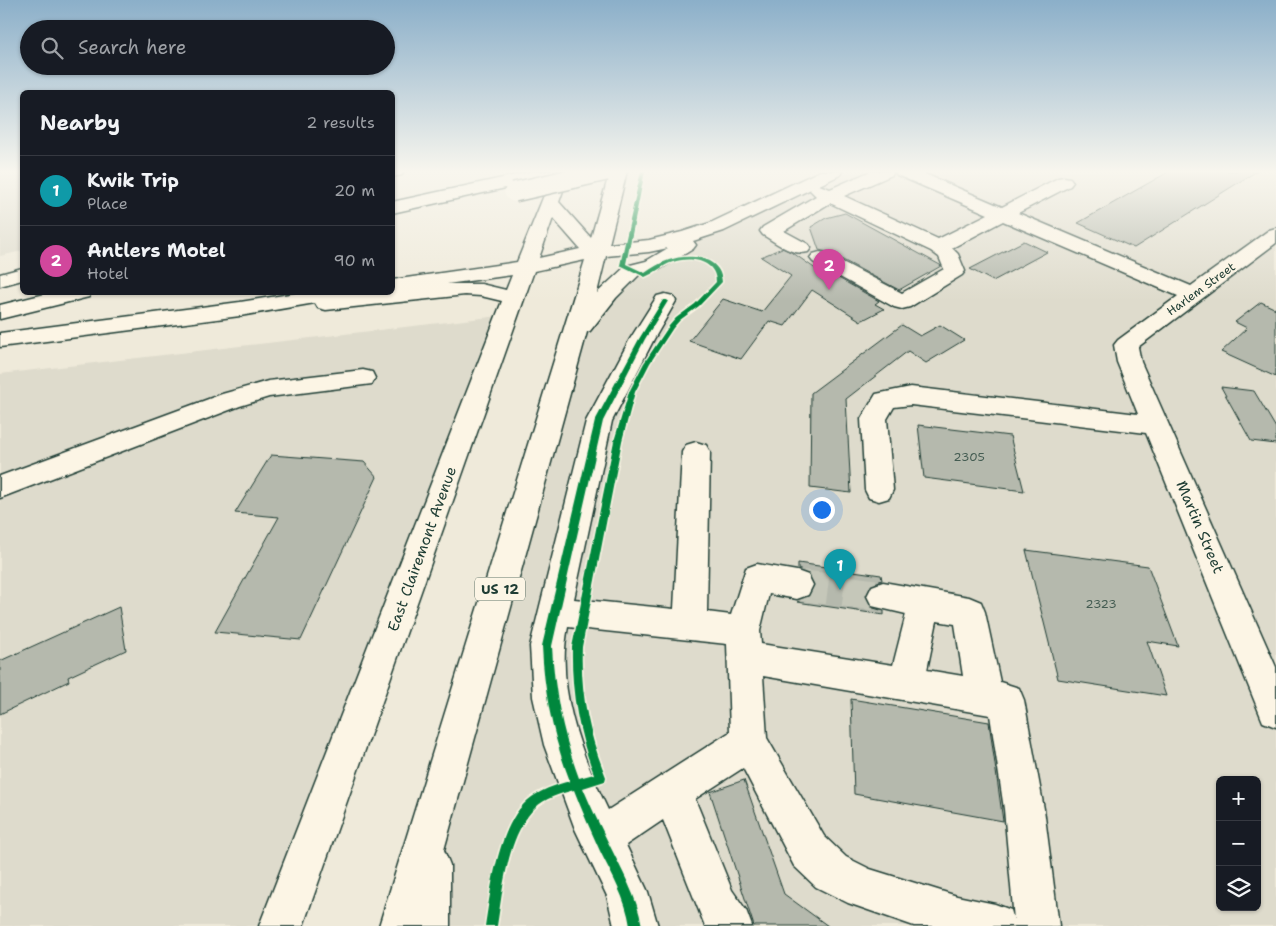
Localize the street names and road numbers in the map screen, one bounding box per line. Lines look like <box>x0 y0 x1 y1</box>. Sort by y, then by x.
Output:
street label: Harlem Street <box>1163 259 1239 319</box>
street label: East Clairemont Avenue <box>383 464 461 634</box>
street label: Martin Street <box>1171 478 1229 576</box>
road number: US 12 <box>475 578 525 600</box>

